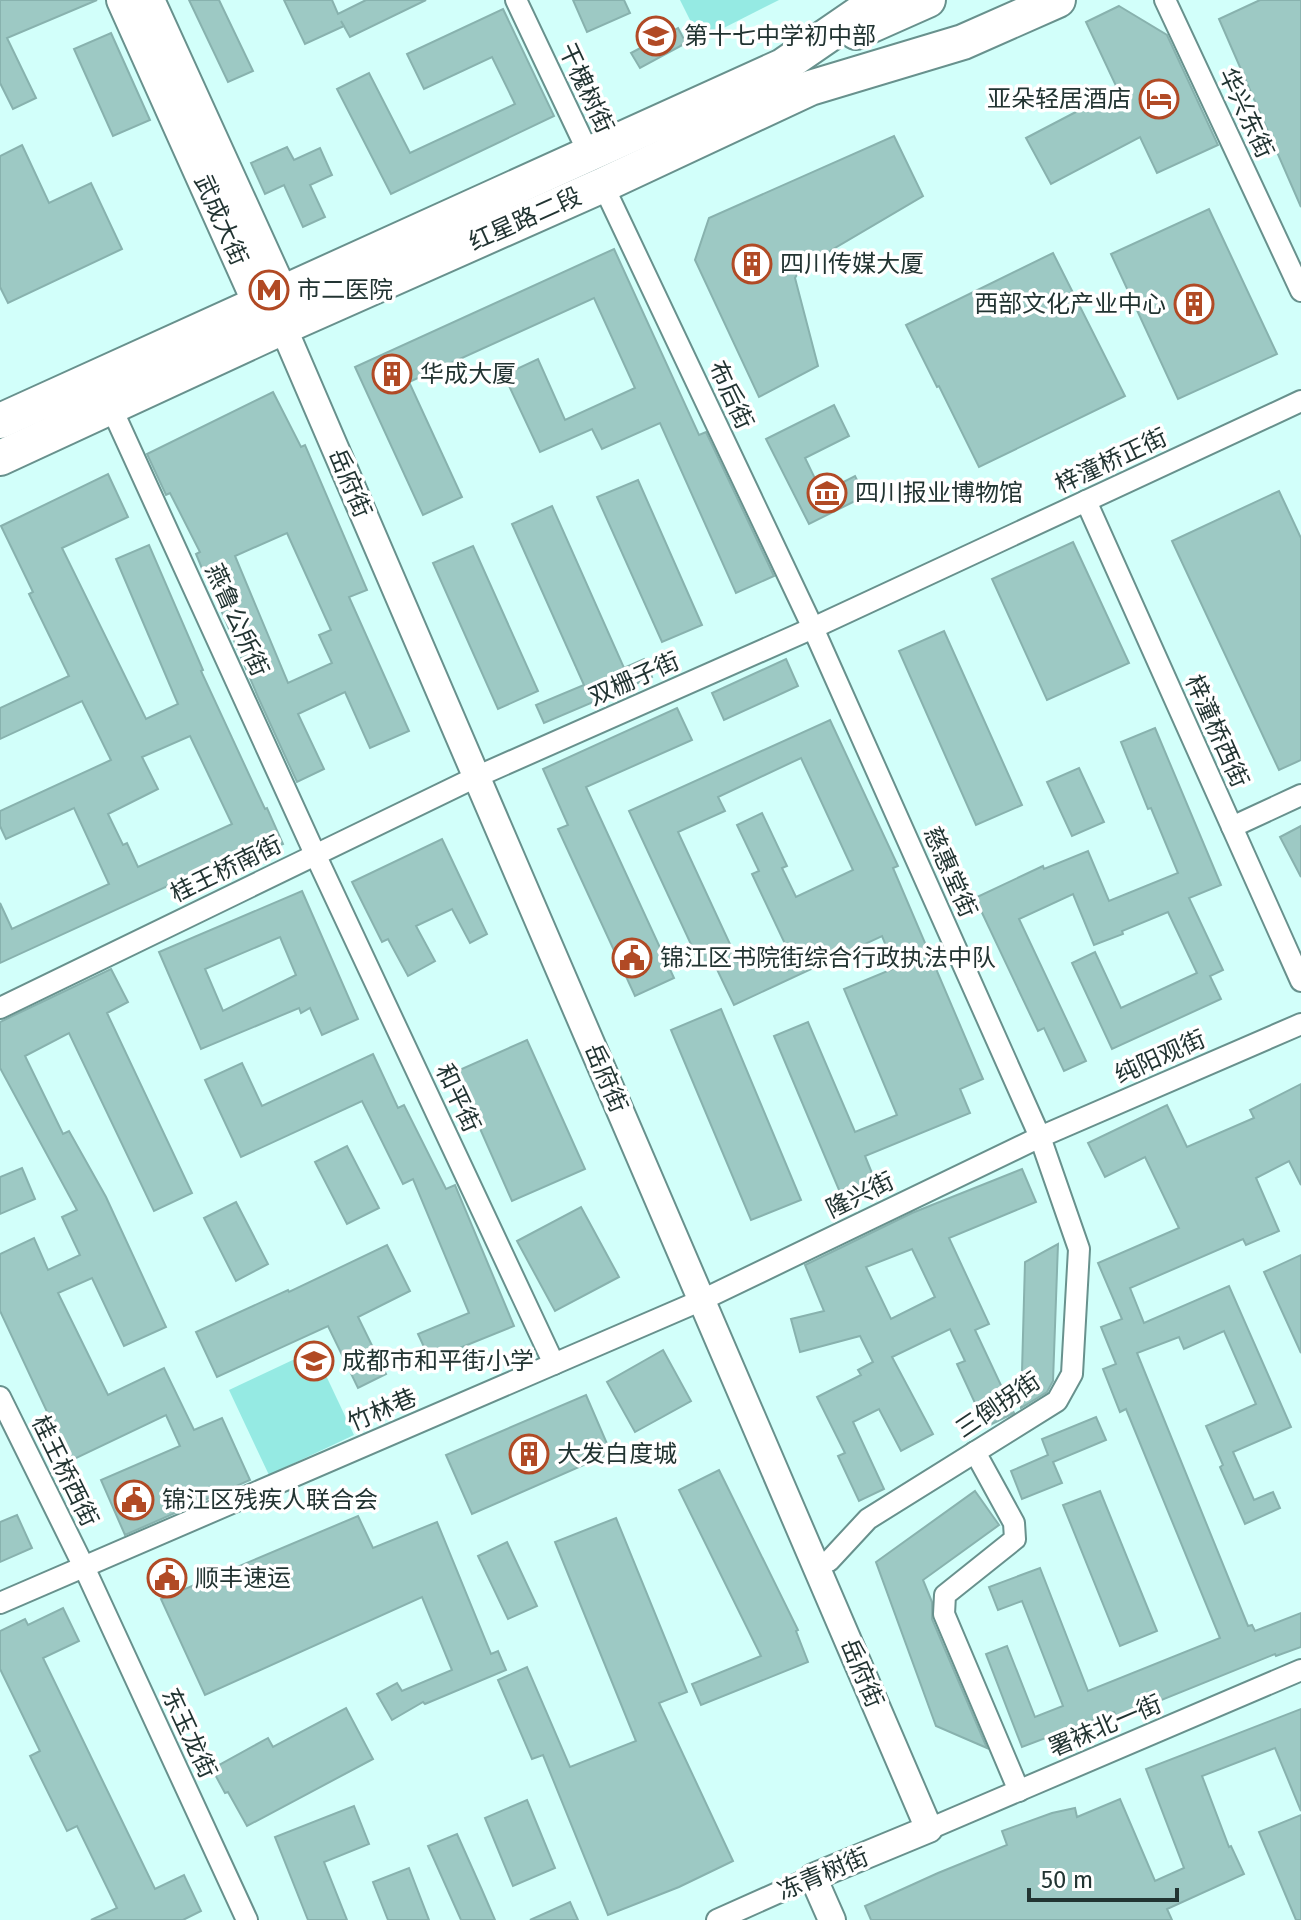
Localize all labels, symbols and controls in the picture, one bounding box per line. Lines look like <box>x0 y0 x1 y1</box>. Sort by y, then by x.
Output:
school or university icon: 第十七中学初中部 <box>635 15 677 57</box>
place label: 第十七中学初中部 <box>684 22 876 50</box>
street label: 干槐树街 <box>553 39 619 137</box>
street label: 华兴东街 <box>1213 64 1279 162</box>
hotel icon: 亚朵轻居酒店 <box>1138 78 1180 120</box>
place label: 亚朵轻居酒店 <box>987 85 1131 113</box>
street label: 武成大街 <box>189 170 253 270</box>
street label: 红星路二段 <box>464 182 586 256</box>
building icon: 四川传媒大厦 <box>731 243 773 285</box>
place label: 四川传媒大厦 <box>780 250 924 278</box>
metro station icon: 市二医院 <box>248 269 290 311</box>
place label: 市二医院 <box>297 276 393 304</box>
building icon: 西部文化产业中心 <box>1173 283 1215 325</box>
place label: 西部文化产业中心 <box>974 290 1166 318</box>
building icon: 华成大厦 <box>371 353 413 395</box>
street label: 布后街 <box>703 356 759 434</box>
place label: 华成大厦 <box>420 360 516 388</box>
street label: 梓潼桥正街 <box>1051 423 1171 499</box>
street label: 岳府街 <box>323 444 377 522</box>
museum icon: 四川报业博物馆 <box>806 472 848 514</box>
place label: 四川报业博物馆 <box>855 479 1023 507</box>
street label: 燕鲁公所街 <box>200 559 274 681</box>
street label: 双栅子街 <box>584 647 684 711</box>
street label: 梓潼桥西街 <box>1180 670 1254 792</box>
street label: 慈惠堂街 <box>918 822 982 922</box>
street label: 桂王桥南街 <box>166 830 286 908</box>
public building icon: 锦江区书院街综合行政执法中队 <box>611 937 653 979</box>
place label: 锦江区书院街综合行政执法中队 <box>660 944 996 972</box>
street label: 纯阳观街 <box>1110 1025 1210 1089</box>
street label: 岳府街 <box>579 1039 633 1117</box>
street label: 和平街 <box>430 1059 486 1137</box>
street label: 隆兴街 <box>822 1167 898 1223</box>
school or university icon: 成都市和平街小学 <box>293 1340 335 1382</box>
place label: 成都市和平街小学 <box>342 1347 534 1375</box>
street label: 三倒拐街 <box>950 1367 1046 1443</box>
street label: 竹林巷 <box>343 1383 421 1437</box>
street label: 桂王桥西街 <box>26 1411 104 1531</box>
building icon: 大发白度城 <box>508 1433 550 1475</box>
place label: 大发白度城 <box>557 1440 677 1468</box>
public building icon: 锦江区残疾人联合会 <box>113 1479 155 1521</box>
place label: 锦江区残疾人联合会 <box>162 1486 378 1514</box>
public building icon: 顺丰速运 <box>146 1557 188 1599</box>
place label: 顺丰速运 <box>195 1564 291 1592</box>
street label: 岳府街 <box>835 1634 889 1712</box>
street label: 东玉龙街 <box>156 1684 222 1782</box>
street label: 署袜北一街 <box>1044 1690 1166 1762</box>
street label: 冻青树街 <box>773 1842 873 1906</box>
scale bar <box>1029 1852 1177 1902</box>
text: 50 m <box>1041 1866 1093 1894</box>

